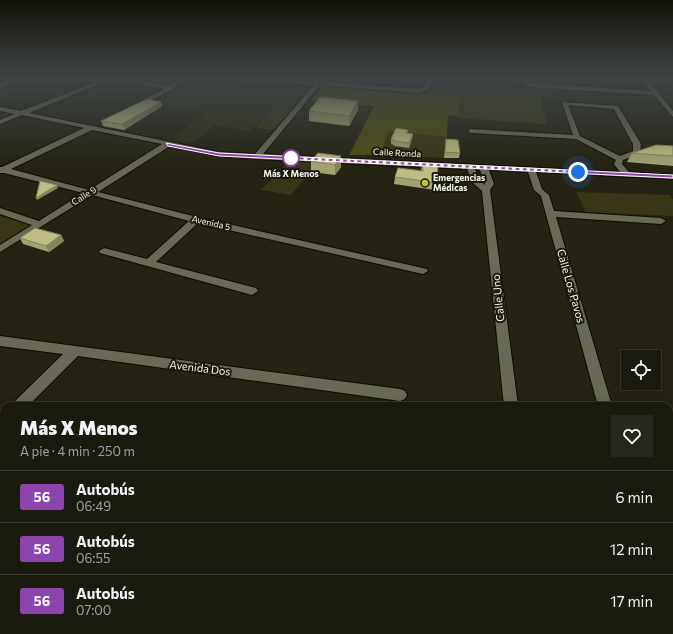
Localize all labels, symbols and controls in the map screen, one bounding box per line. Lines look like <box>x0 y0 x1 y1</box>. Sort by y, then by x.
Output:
street label: Calle Ronda <box>373 146 422 159</box>
marker: Más X Menos <box>282 149 300 167</box>
your location <box>568 162 588 182</box>
place label: Más X Menos <box>263 168 319 179</box>
place label: Emergencias Médicas <box>433 172 485 193</box>
marker: Emergencias Médicas <box>420 178 430 188</box>
street label: Calle 9 <box>69 184 98 207</box>
street label: Avenida 5 <box>191 213 232 232</box>
street label: Calle Los Pavos <box>555 247 588 324</box>
street label: Calle Uno <box>489 273 506 322</box>
map controls <box>621 350 661 390</box>
button: locate <box>621 350 661 390</box>
street label: Avenida Dos <box>169 357 231 378</box>
button: heart <box>611 415 653 457</box>
text: Más X Menos <box>20 416 138 439</box>
text: A pie · 4 min · 250 m <box>20 443 135 459</box>
text: Autobús <box>76 480 135 498</box>
text: 56 <box>34 488 50 505</box>
text: 6 min <box>615 488 653 506</box>
text: 06:49 <box>76 498 111 514</box>
text: Autobús <box>76 532 135 550</box>
text: 56 <box>34 540 50 557</box>
text: 12 min <box>610 540 653 558</box>
text: 06:55 <box>76 550 110 566</box>
text: Autobús <box>76 584 135 602</box>
text: 56 <box>34 592 50 609</box>
text: 17 min <box>610 592 653 610</box>
text: 07:00 <box>76 602 111 618</box>

